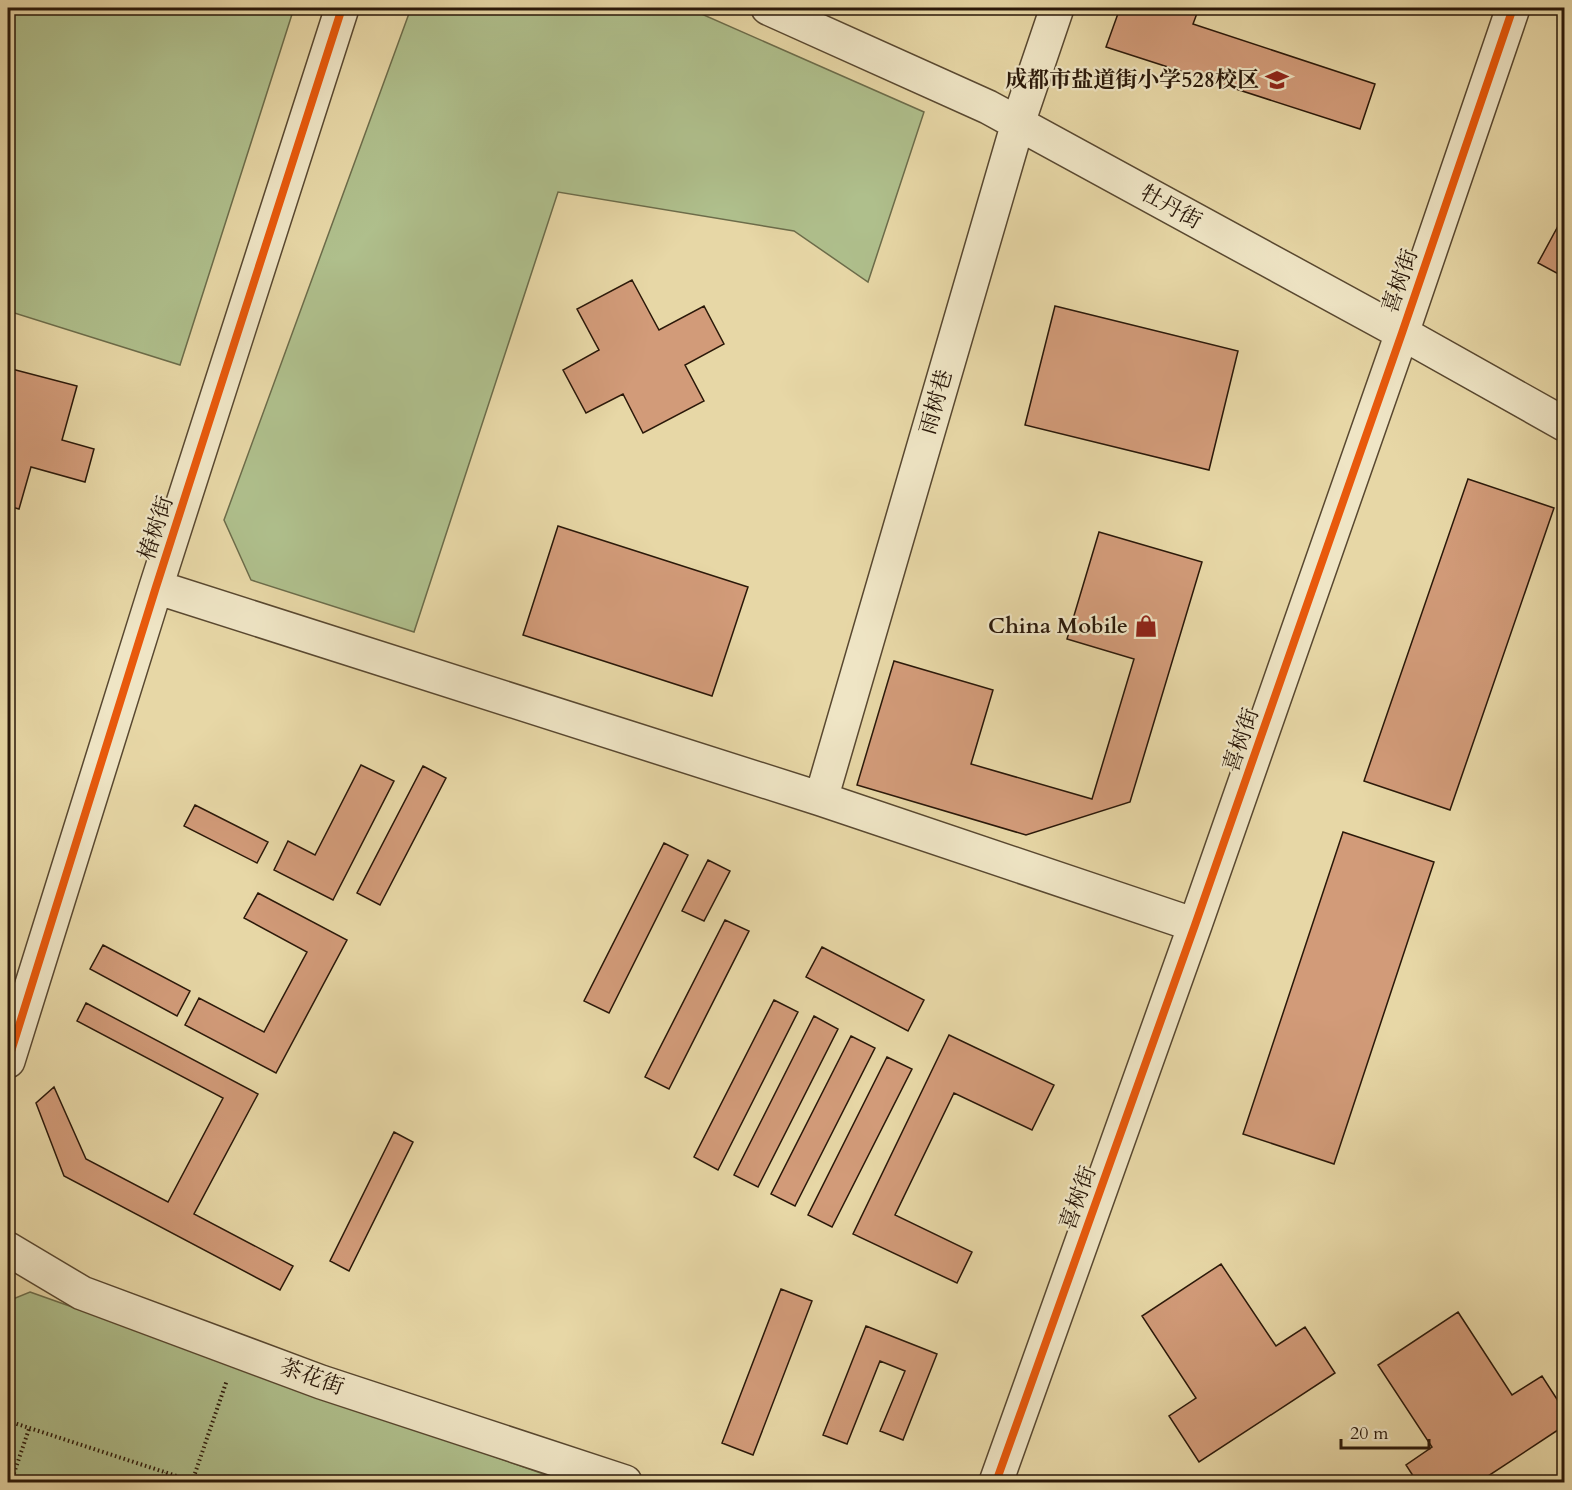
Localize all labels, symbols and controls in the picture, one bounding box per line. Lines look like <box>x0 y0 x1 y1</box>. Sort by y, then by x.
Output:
place label: 成都市盐道街小学528校区 <box>1005 65 1259 95</box>
school or university icon: 成都市盐道街小学528校区 <box>1264 67 1290 93</box>
street label: 牡丹街 <box>1135 178 1207 236</box>
street label: 喜树街 <box>1375 245 1425 317</box>
street label: 雨树巷 <box>912 366 960 438</box>
street label: 椿树街 <box>132 492 180 564</box>
place label: China Mobile <box>988 611 1128 641</box>
shop icon: China Mobile <box>1133 613 1159 639</box>
street label: 喜树街 <box>1216 704 1266 776</box>
street label: 喜树街 <box>1053 1162 1103 1234</box>
street label: 茶花街 <box>276 1352 348 1402</box>
scale bar <box>1341 1412 1430 1450</box>
text: 20 m <box>1350 1421 1389 1446</box>

